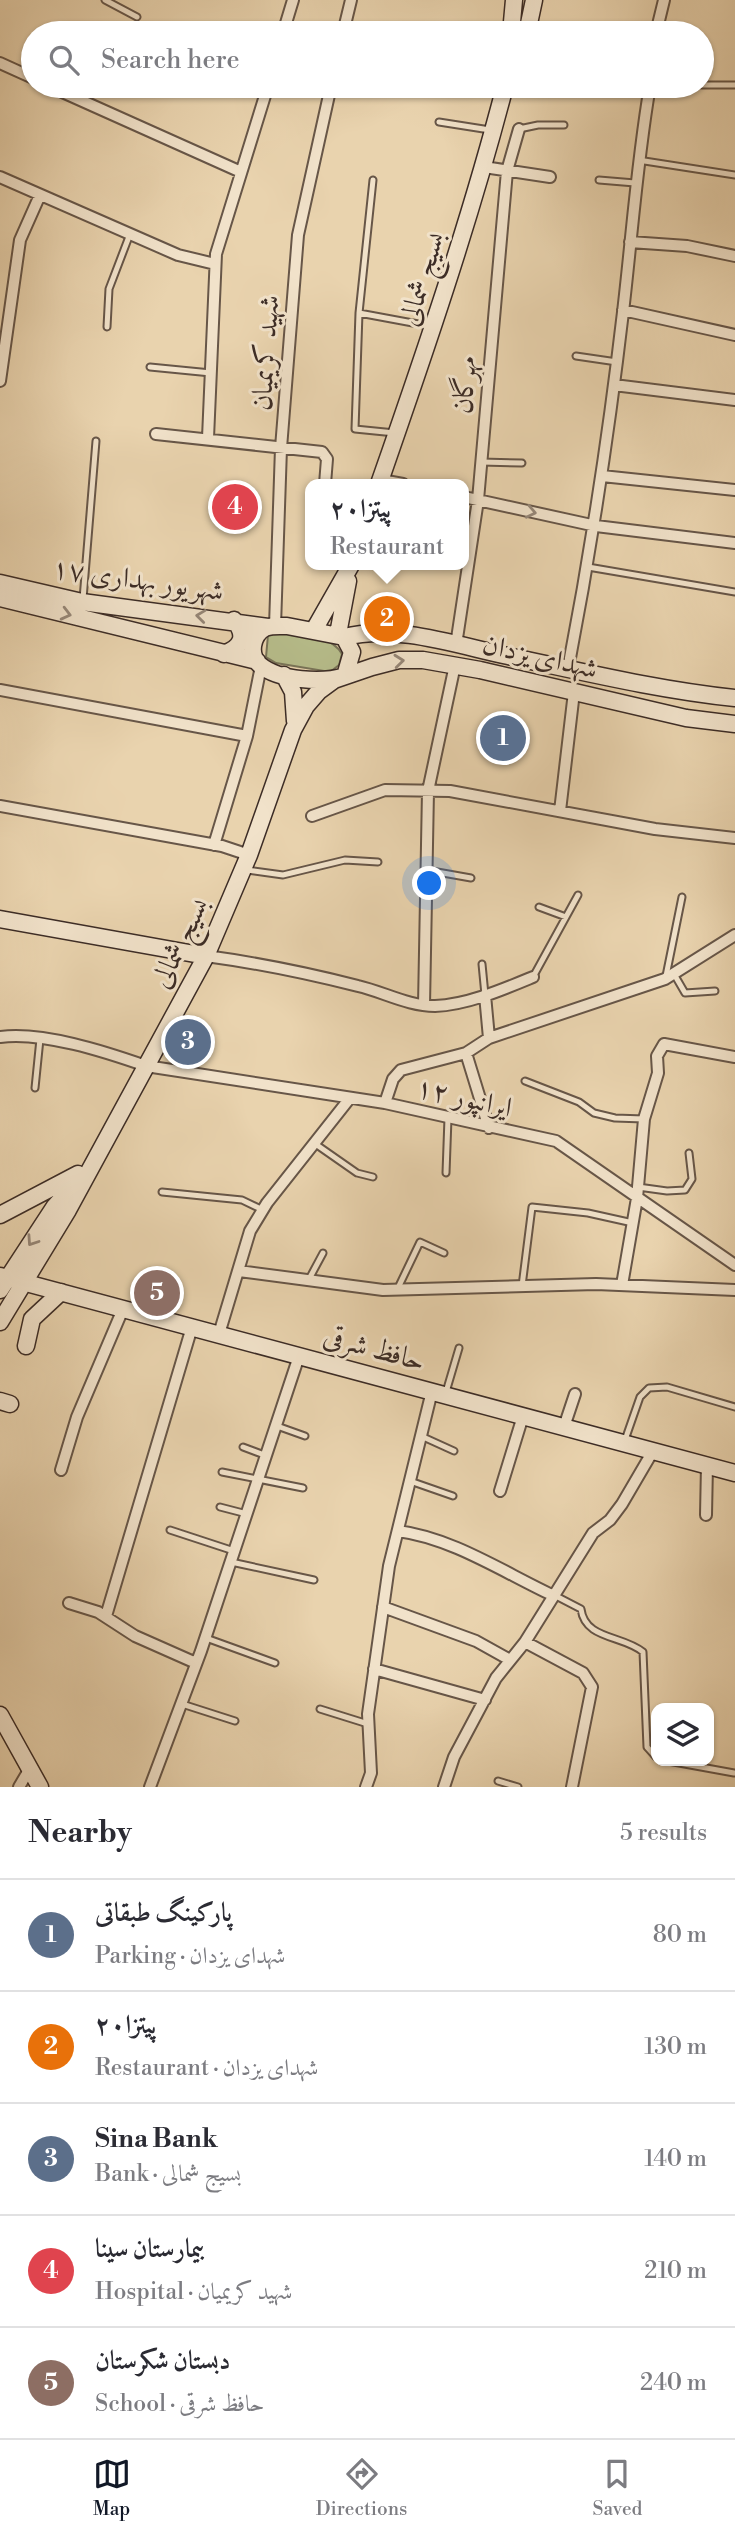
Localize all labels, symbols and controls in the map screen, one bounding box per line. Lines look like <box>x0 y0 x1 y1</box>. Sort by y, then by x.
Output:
search box <box>21 21 714 98</box>
icon: search <box>45 41 83 79</box>
text: Search here <box>101 44 240 76</box>
street label: بسیج شمالی <box>391 228 459 332</box>
street label: شهید کریمیان <box>245 294 287 412</box>
street label: مهرگان <box>445 355 485 415</box>
popup <box>305 479 469 570</box>
pin: 4 <box>212 481 258 533</box>
text: پیتزا۲۰ <box>330 493 392 525</box>
one-way arrow <box>525 503 537 518</box>
text: Restaurant <box>330 533 444 561</box>
street label: ۱۷ شهریور بهداری <box>50 551 226 609</box>
pin: 2 <box>364 593 410 645</box>
one-way arrow <box>60 606 72 620</box>
one-way arrow <box>195 609 206 624</box>
street label: شهدای یزدان <box>479 627 601 687</box>
one-way arrow <box>393 654 405 669</box>
pin: 1 <box>480 712 526 764</box>
your location <box>412 866 446 900</box>
street label: بسیج شمالی <box>143 892 222 997</box>
pin: 3 <box>165 1016 211 1068</box>
street label: ایرانپور ۱۲ <box>413 1070 515 1126</box>
one-way arrow <box>28 1233 40 1246</box>
pin: 5 <box>134 1267 180 1319</box>
street label: حافظ شرقی <box>319 1319 429 1379</box>
map controls <box>651 1703 714 1766</box>
button: layers <box>651 1703 714 1766</box>
text: Nearby <box>28 1814 132 1852</box>
text: 5 results <box>620 1819 707 1847</box>
text: پارکینگ طبقاتی <box>95 1897 232 1929</box>
text: 1 <box>45 1921 57 1949</box>
text: 80 m <box>653 1921 707 1949</box>
text: Parking · شهدای یزدان <box>95 1942 285 1970</box>
text: پیتزا۲۰ <box>95 2009 157 2041</box>
text: 2 <box>44 2033 58 2061</box>
text: 130 m <box>644 2033 707 2061</box>
text: Restaurant · شهدای یزدان <box>95 2054 319 2082</box>
text: Sina Bank <box>95 2123 218 2155</box>
text: 3 <box>44 2145 58 2173</box>
text: 140 m <box>644 2145 707 2173</box>
text: Bank · بسیج شمالی <box>95 2160 241 2188</box>
text: بیمارستان سینا <box>95 2233 204 2265</box>
text: 4 <box>43 2257 59 2285</box>
text: 210 m <box>644 2257 707 2285</box>
text: Hospital · شهید کریمیان <box>95 2278 292 2306</box>
text: دبستان شکرستان <box>95 2345 230 2377</box>
text: 5 <box>44 2369 58 2397</box>
text: 240 m <box>640 2369 707 2397</box>
text: School · حافظ شرقی <box>95 2390 264 2418</box>
tab: Map <box>93 2455 131 2521</box>
tab: Directions <box>316 2455 407 2521</box>
tab: Saved <box>593 2455 642 2521</box>

